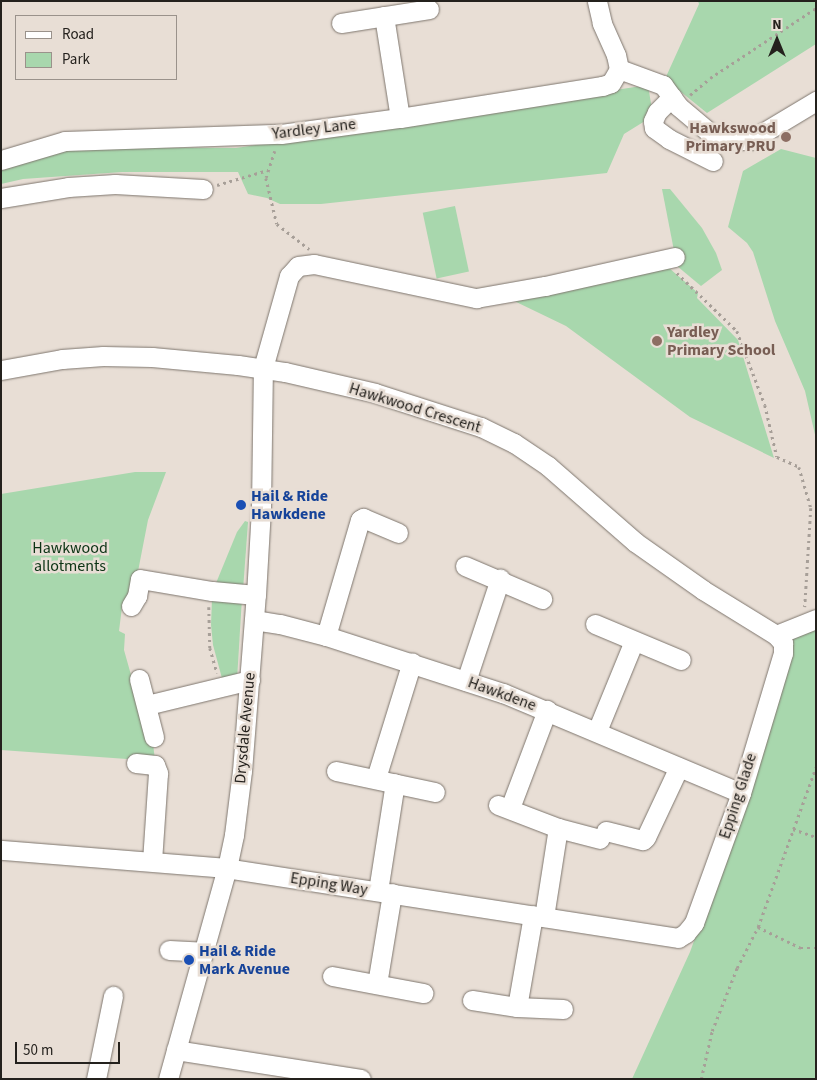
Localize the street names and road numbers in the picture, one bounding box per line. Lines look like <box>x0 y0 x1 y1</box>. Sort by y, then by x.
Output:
street label: Yardley Lane <box>271 114 357 144</box>
street label: Hawkwood Crescent <box>347 379 483 437</box>
street label: Drysdale Avenue <box>231 672 259 784</box>
street label: Hawkdene <box>465 673 539 715</box>
street label: Epping Glade <box>715 751 761 841</box>
street label: Epping Way <box>289 868 369 900</box>

